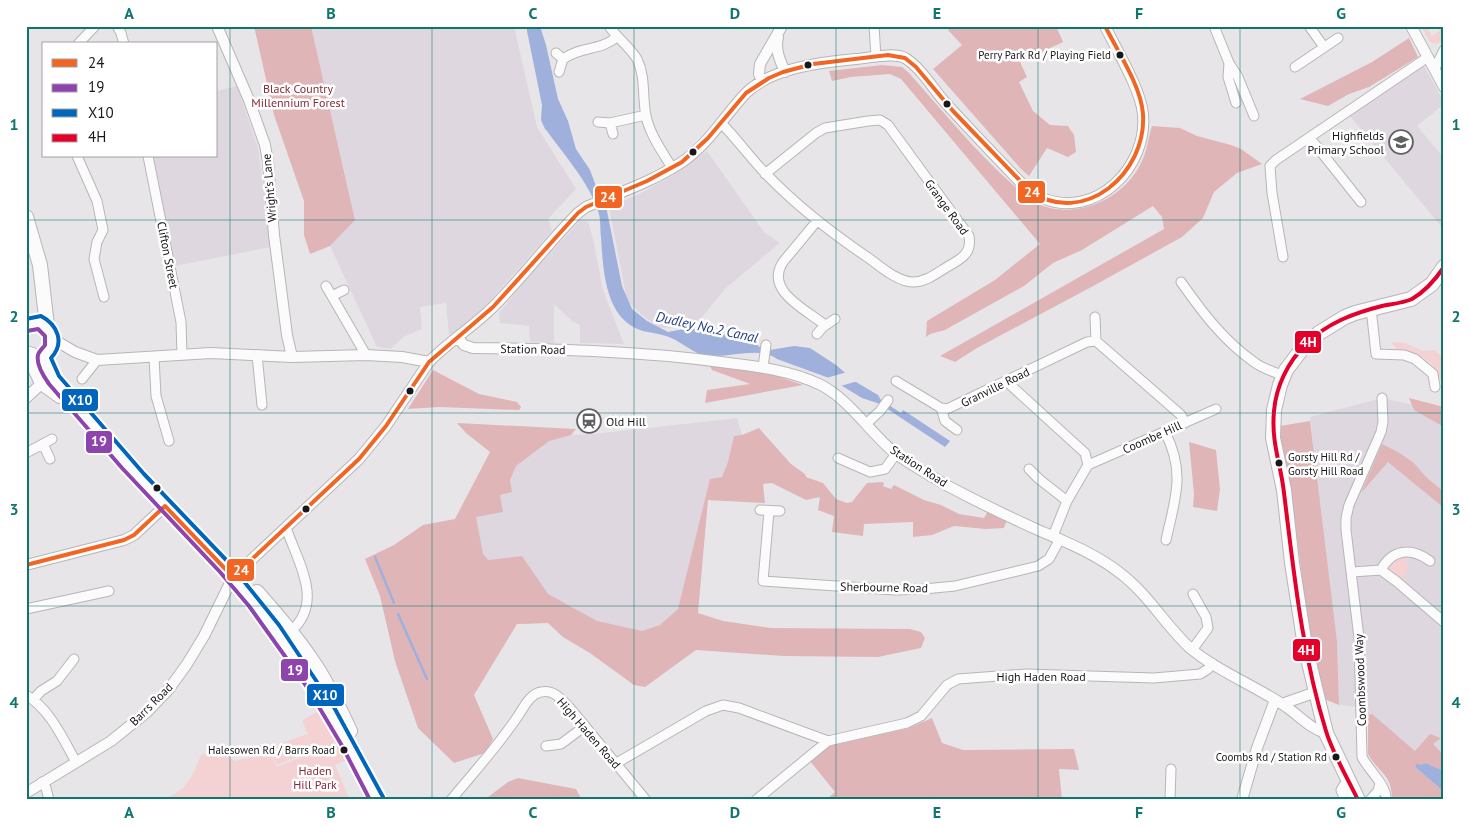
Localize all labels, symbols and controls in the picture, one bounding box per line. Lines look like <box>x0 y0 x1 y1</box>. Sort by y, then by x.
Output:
text: A <box>124 3 134 23</box>
text: B <box>326 3 336 23</box>
text: C <box>529 3 538 23</box>
text: D <box>730 3 740 23</box>
text: E <box>933 3 941 23</box>
text: F <box>1135 3 1143 23</box>
text: G <box>1336 3 1346 23</box>
legend <box>42 42 218 158</box>
place label: Perry Park Rd / Playing Field <box>978 48 1111 62</box>
marker: Perry Park Rd / Playing Field <box>1115 50 1125 60</box>
text: 24 <box>88 53 104 72</box>
unlabelled marker <box>803 60 813 70</box>
text: 19 <box>88 77 104 96</box>
park label: Black Country Millennium Forest <box>251 81 345 110</box>
unlabelled marker <box>942 99 952 109</box>
text: X10 <box>88 103 114 122</box>
text: 1 <box>9 114 19 134</box>
text: 1 <box>1451 114 1461 134</box>
text: 4H <box>88 127 106 146</box>
place label: Highfields Primary School <box>1308 128 1384 157</box>
school or university icon: Highfields Primary School <box>1388 129 1414 155</box>
unlabelled marker <box>688 147 698 157</box>
street label: Wright's Lane <box>259 153 279 223</box>
street label: Grange Road <box>922 176 972 238</box>
line badge: 24 <box>1017 180 1046 204</box>
text: 24 <box>1024 183 1040 201</box>
line badge: 24 <box>594 185 623 209</box>
text: 24 <box>600 188 616 206</box>
street label: Clifton Street <box>154 220 182 290</box>
text: 2 <box>9 306 19 326</box>
text: 2 <box>1451 306 1461 326</box>
water label: Dudley No.2 Canal <box>654 307 760 347</box>
line badge: 4H <box>1294 330 1322 354</box>
text: 4H <box>1299 333 1317 351</box>
street label: Station Road <box>500 341 566 357</box>
street label: Granville Road <box>958 364 1032 410</box>
unlabelled marker <box>405 386 415 396</box>
line badge: X10 <box>61 388 99 412</box>
text: X10 <box>68 391 92 409</box>
station icon: Old Hill <box>576 408 602 434</box>
place label: Old Hill <box>606 414 646 429</box>
street label: Coombe Hill <box>1120 417 1184 457</box>
line badge: 19 <box>85 430 113 454</box>
text: 19 <box>91 432 107 450</box>
street label: Station Road <box>888 442 950 490</box>
place label: Gorsty Hill Rd / Gorsty Hill Road <box>1288 450 1363 478</box>
marker: Gorsty Hill Rd / Gorsty Hill Road <box>1274 458 1284 468</box>
unlabelled marker <box>152 483 162 493</box>
text: 3 <box>9 499 19 519</box>
text: 3 <box>1451 499 1461 519</box>
unlabelled marker <box>301 504 311 514</box>
line badge: 24 <box>226 558 255 582</box>
text: 24 <box>233 561 249 579</box>
street label: Sherbourne Road <box>840 579 928 595</box>
street label: Coombswood Way <box>1351 633 1369 727</box>
line badge: 4H <box>1292 638 1321 662</box>
text: 4H <box>1297 641 1315 659</box>
line badge: 19 <box>280 658 309 682</box>
text: 19 <box>287 661 303 679</box>
street label: High Haden Road <box>996 669 1086 684</box>
street label: Barrs Road <box>126 679 176 729</box>
line badge: X10 <box>306 683 345 707</box>
text: X10 <box>313 686 337 704</box>
text: 4 <box>9 692 19 712</box>
text: 4 <box>1451 692 1461 712</box>
street label: High Haden Road <box>554 694 624 772</box>
place label: Halesowen Rd / Barrs Road <box>208 743 335 757</box>
marker: Halesowen Rd / Barrs Road <box>339 745 349 755</box>
place label: Coombs Rd / Station Rd <box>1216 750 1327 764</box>
marker: Coombs Rd / Station Rd <box>1331 752 1341 762</box>
park label: Haden Hill Park <box>293 763 337 792</box>
text: A <box>124 802 134 822</box>
text: B <box>326 802 336 822</box>
text: C <box>529 802 538 822</box>
text: D <box>730 802 740 822</box>
text: E <box>933 802 941 822</box>
text: F <box>1135 802 1143 822</box>
text: G <box>1336 802 1346 822</box>

